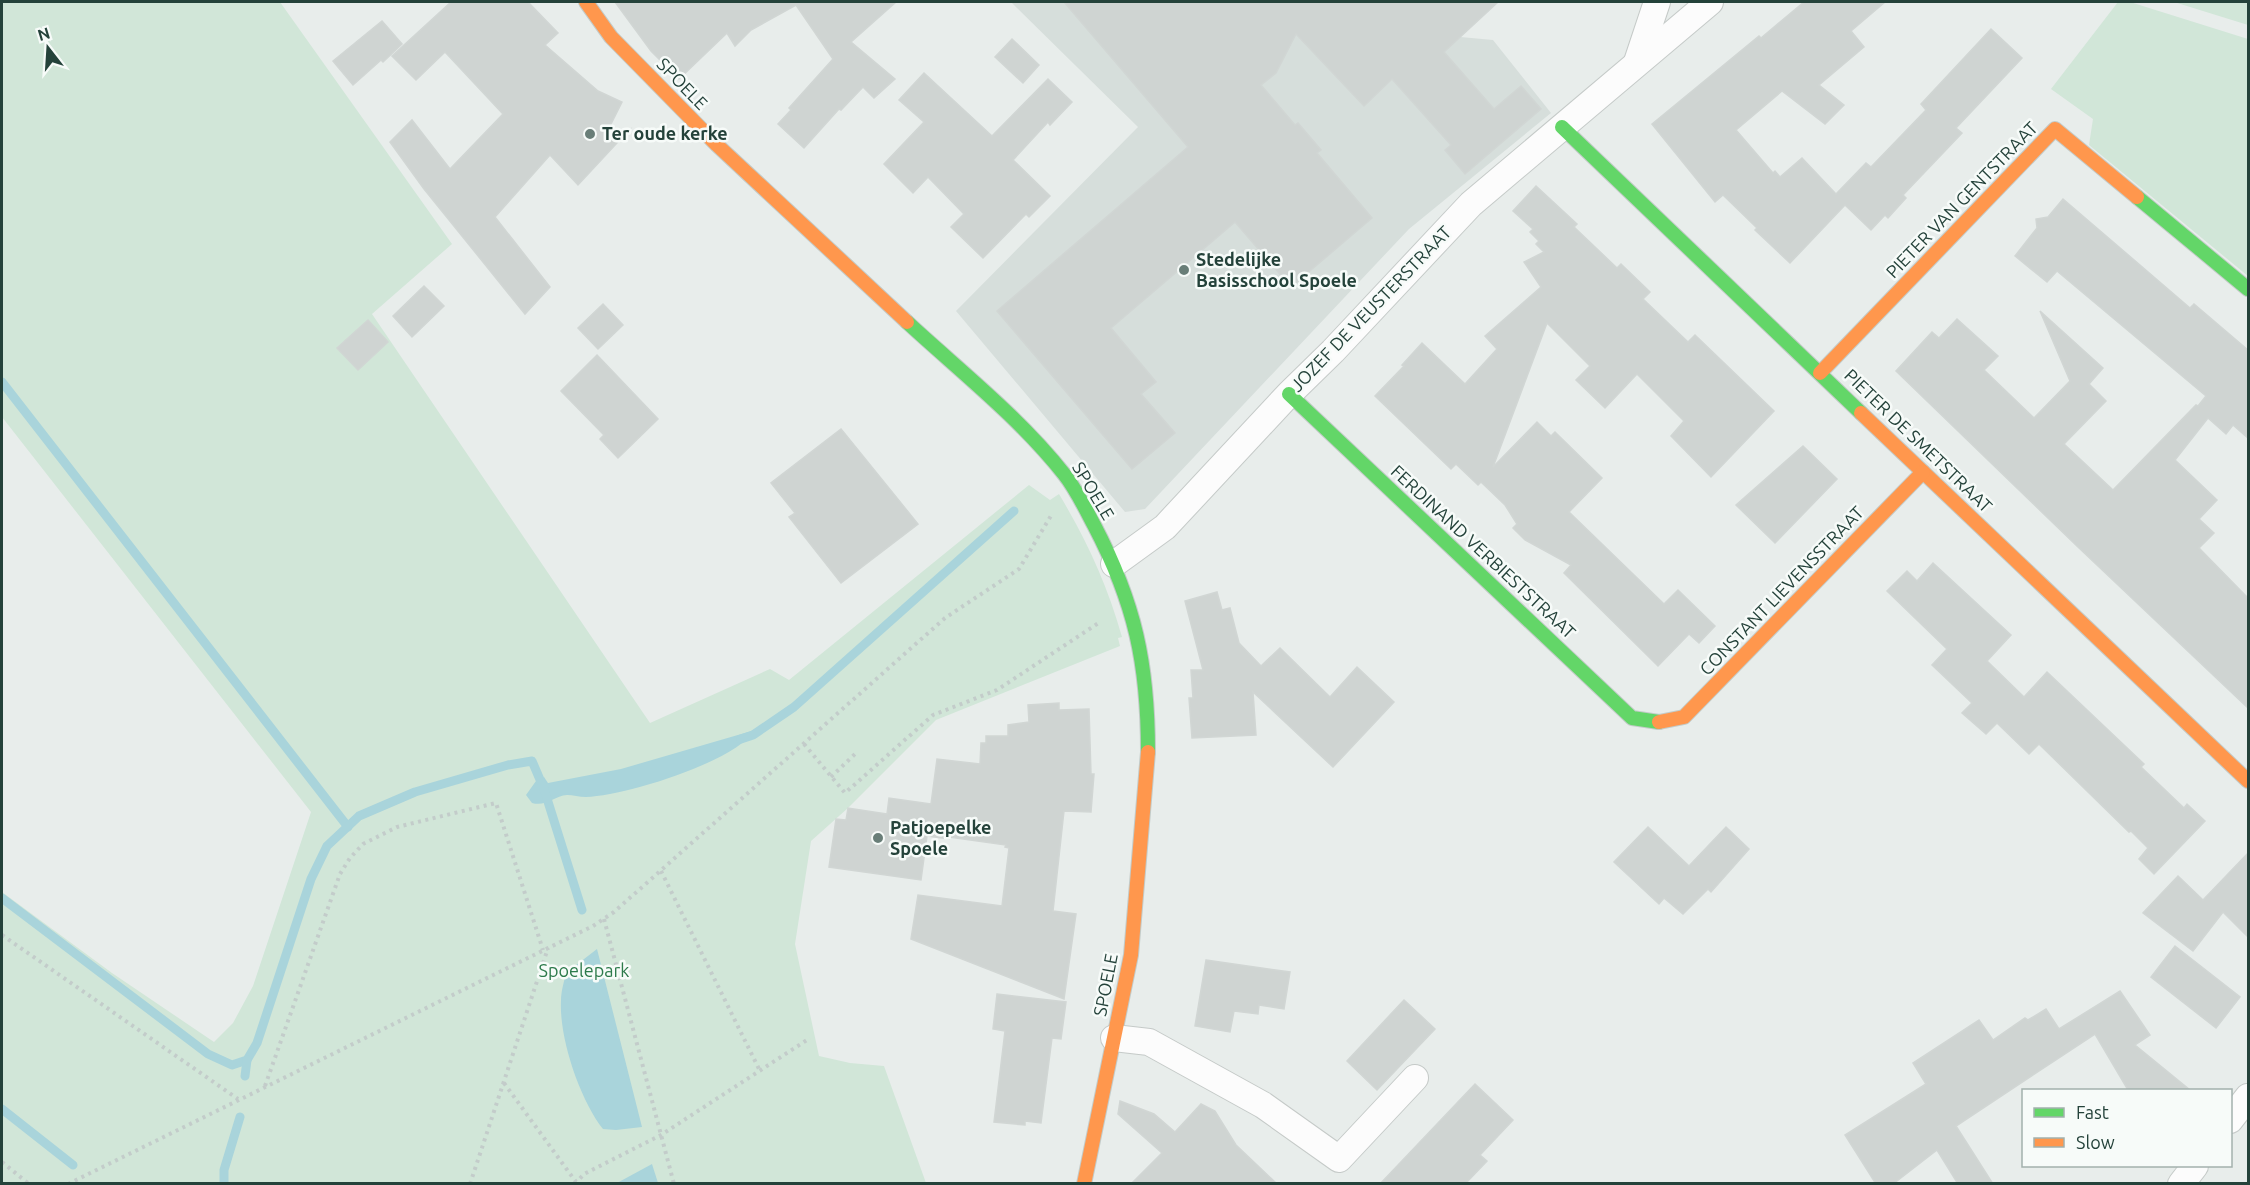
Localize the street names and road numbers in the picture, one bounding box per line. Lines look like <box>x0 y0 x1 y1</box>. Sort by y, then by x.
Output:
street label: SPOELE <box>653 54 712 113</box>
street label: PIETER VAN GENTSTRAAT <box>1881 117 2041 281</box>
street label: JOZEF DE VEUSTERSTRAAT <box>1286 221 1455 395</box>
street label: PIETER DE SMETSTRAAT <box>1841 365 1997 516</box>
street label: SPOELE <box>1069 458 1119 523</box>
street label: FERDINAND VERBIESTSTRAAT <box>1387 460 1580 642</box>
street label: CONSTANT LIEVENSSTRAAT <box>1695 502 1867 679</box>
street label: SPOELE <box>1089 952 1121 1018</box>

